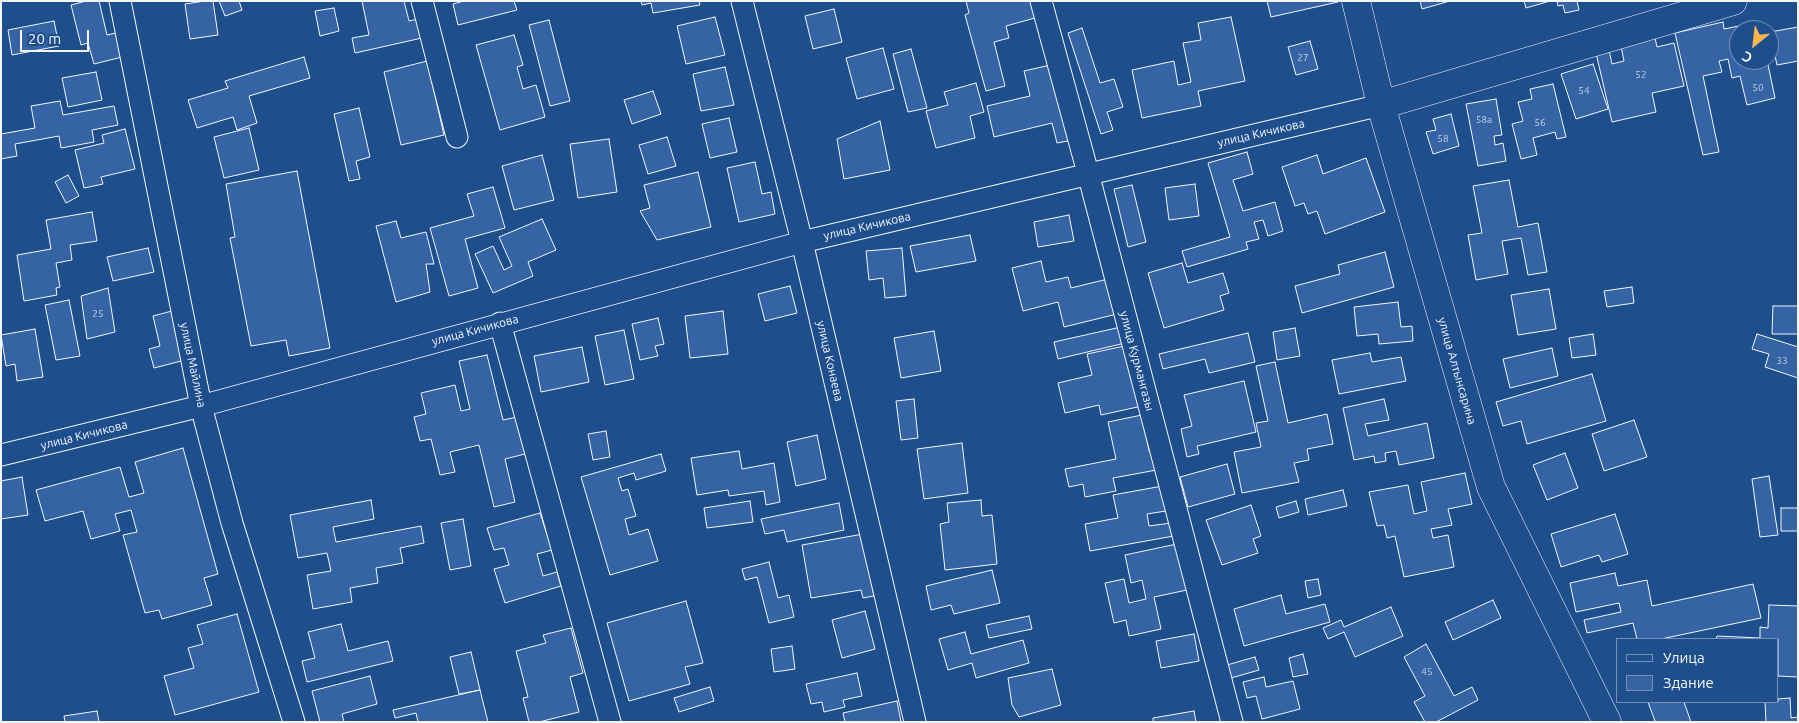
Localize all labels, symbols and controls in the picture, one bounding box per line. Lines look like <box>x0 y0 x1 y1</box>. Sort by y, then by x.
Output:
scale bar <box>22 20 91 52</box>
north arrow <box>1729 20 1779 70</box>
text: 20 m <box>28 30 61 47</box>
text: С <box>1739 48 1755 66</box>
house number: 27 <box>1297 52 1309 64</box>
house number: 52 <box>1635 69 1647 81</box>
house number: 50 <box>1752 82 1764 94</box>
house number: 54 <box>1578 85 1590 97</box>
house number: 58а <box>1476 114 1492 126</box>
street label: улица Кичикова <box>1216 116 1306 150</box>
house number: 56 <box>1534 117 1546 129</box>
house number: 58 <box>1437 133 1449 145</box>
street label: улица Кичикова <box>822 209 912 243</box>
house number: 25 <box>92 308 104 320</box>
street label: улица Курмангазы <box>1117 309 1157 413</box>
street label: улица Кичикова <box>430 312 520 348</box>
street label: улица Алтынсарина <box>1435 316 1479 426</box>
street label: улица Конаева <box>814 319 846 403</box>
street label: улица Майлина <box>177 321 209 409</box>
house number: 33 <box>1776 355 1788 367</box>
street label: улица Кичикова <box>39 417 129 453</box>
legend <box>1616 638 1779 703</box>
text: Улица <box>1663 649 1705 666</box>
house number: 45 <box>1421 666 1433 678</box>
text: Здание <box>1663 674 1714 691</box>

